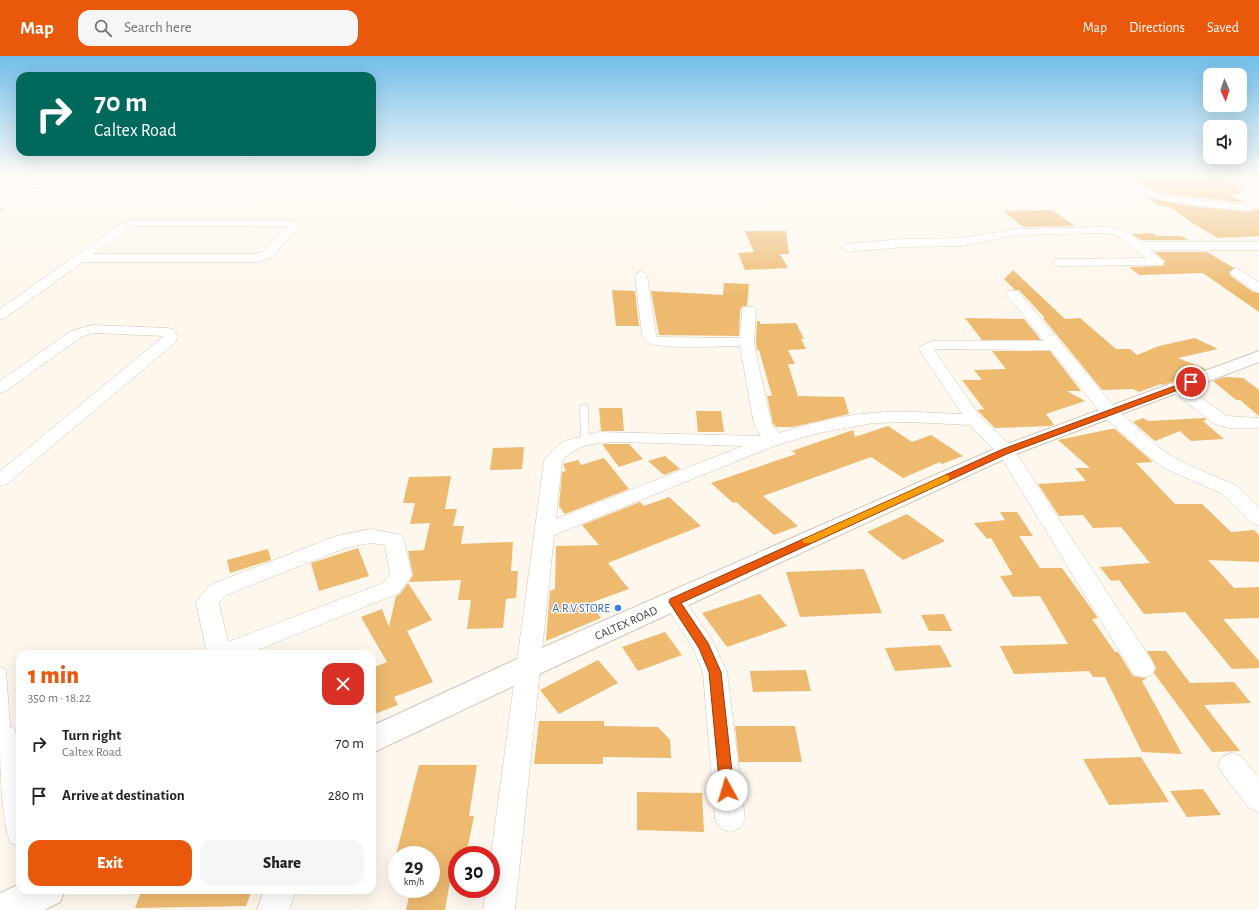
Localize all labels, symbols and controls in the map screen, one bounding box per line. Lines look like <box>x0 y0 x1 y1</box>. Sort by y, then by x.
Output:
search box <box>78 10 358 46</box>
icon: search <box>92 17 114 39</box>
text: Map <box>20 19 54 38</box>
text: Search here <box>124 20 192 35</box>
text: Map <box>1083 21 1107 35</box>
text: Directions <box>1129 21 1185 35</box>
text: Saved <box>1207 21 1239 35</box>
north arrow <box>1203 68 1247 112</box>
map controls <box>1203 68 1247 164</box>
icon: right <box>28 88 80 140</box>
text: 70 m <box>94 89 148 117</box>
button: sound <box>1203 120 1247 164</box>
text: Caltex Road <box>94 122 177 140</box>
pin <box>1174 365 1208 399</box>
icon: arrive <box>1180 371 1202 393</box>
place label: A.R.V STORE <box>552 602 610 614</box>
marker: A.R.V STORE <box>613 603 623 613</box>
street label: CALTEX ROAD <box>593 604 659 642</box>
button: close <box>322 663 364 705</box>
text: 1 min <box>28 664 79 688</box>
text: 350 m · 18:22 <box>28 692 91 705</box>
text: Turn right <box>62 728 121 743</box>
icon: right <box>28 733 50 755</box>
text: 70 m <box>335 736 364 751</box>
text: Caltex Road <box>62 746 122 759</box>
position arrow <box>706 769 748 811</box>
icon: arrive <box>28 785 50 807</box>
text: Arrive at destination <box>62 788 185 803</box>
text: 280 m <box>328 788 364 803</box>
button: Exit <box>28 840 192 886</box>
button: Share <box>200 840 364 886</box>
speed limit sign: 30 <box>448 846 500 898</box>
text: 29 <box>404 857 424 877</box>
text: km/h <box>404 877 424 887</box>

